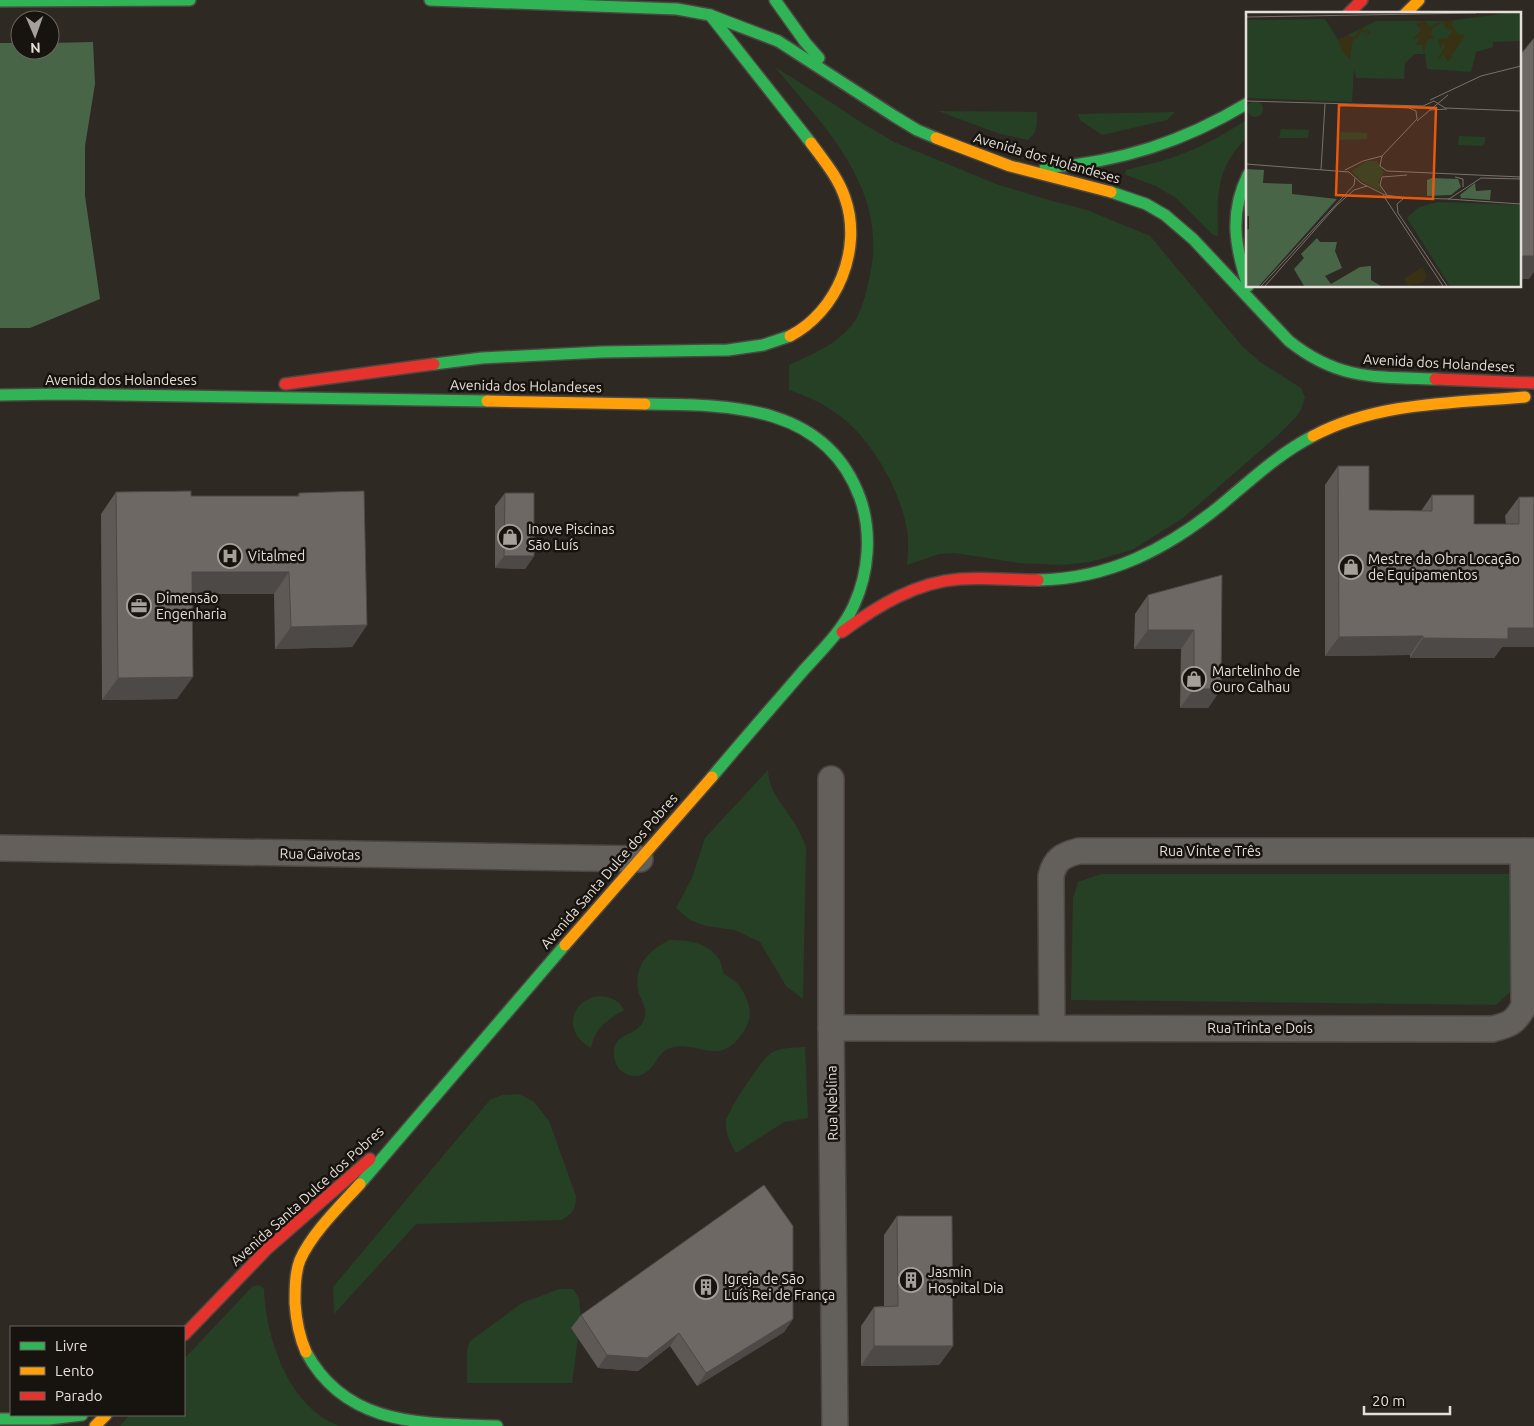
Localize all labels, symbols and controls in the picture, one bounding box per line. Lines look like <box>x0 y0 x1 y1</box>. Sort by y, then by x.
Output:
north arrow <box>10 10 60 60</box>
inset map <box>1246 12 1522 288</box>
text: N <box>30 40 41 56</box>
street label: Avenida dos Holandeses <box>972 129 1122 187</box>
street label: Avenida dos Holandeses <box>1363 351 1515 375</box>
street label: Avenida dos Holandeses <box>45 372 197 388</box>
street label: Avenida dos Holandeses <box>450 377 602 395</box>
place label: Inove Piscinas São Luís <box>528 521 615 553</box>
shop icon: Inove Piscinas São Luís <box>497 524 523 550</box>
hospital icon: Vitalmed <box>217 543 243 569</box>
place label: Vitalmed <box>248 548 305 564</box>
place label: Mestre da Obra Locação de Equipamentos <box>1368 551 1520 583</box>
shop icon: Mestre da Obra Locação de Equipamentos <box>1338 554 1364 580</box>
place label: Dimensão Engenharia <box>156 590 227 622</box>
office icon: Dimensão Engenharia <box>126 593 152 619</box>
place label: Martelinho de Ouro Calhau <box>1212 663 1300 695</box>
shop icon: Martelinho de Ouro Calhau <box>1181 666 1207 692</box>
street label: Avenida Santa Dulce dos Pobres <box>537 790 681 952</box>
street label: Rua Vinte e Três <box>1159 843 1261 859</box>
street label: Rua Gaivotas <box>280 845 360 863</box>
street label: Rua Trinta e Dois <box>1207 1020 1313 1036</box>
street label: Rua Neblina <box>823 1065 841 1141</box>
street label: Avenida Santa Dulce dos Pobres <box>227 1123 387 1269</box>
place label: Jasmin Hospital Dia <box>928 1264 1004 1296</box>
building icon: Jasmin Hospital Dia <box>898 1267 924 1293</box>
place label: Igreja de São Luís Rei de França <box>724 1271 835 1303</box>
building icon: Igreja de São Luís Rei de França <box>693 1274 719 1300</box>
legend <box>10 1326 185 1416</box>
text: Livre <box>55 1337 88 1354</box>
text: Lento <box>55 1362 94 1379</box>
scale bar <box>1364 1384 1450 1416</box>
text: Parado <box>55 1387 102 1404</box>
text: 20 m <box>1372 1392 1405 1409</box>

